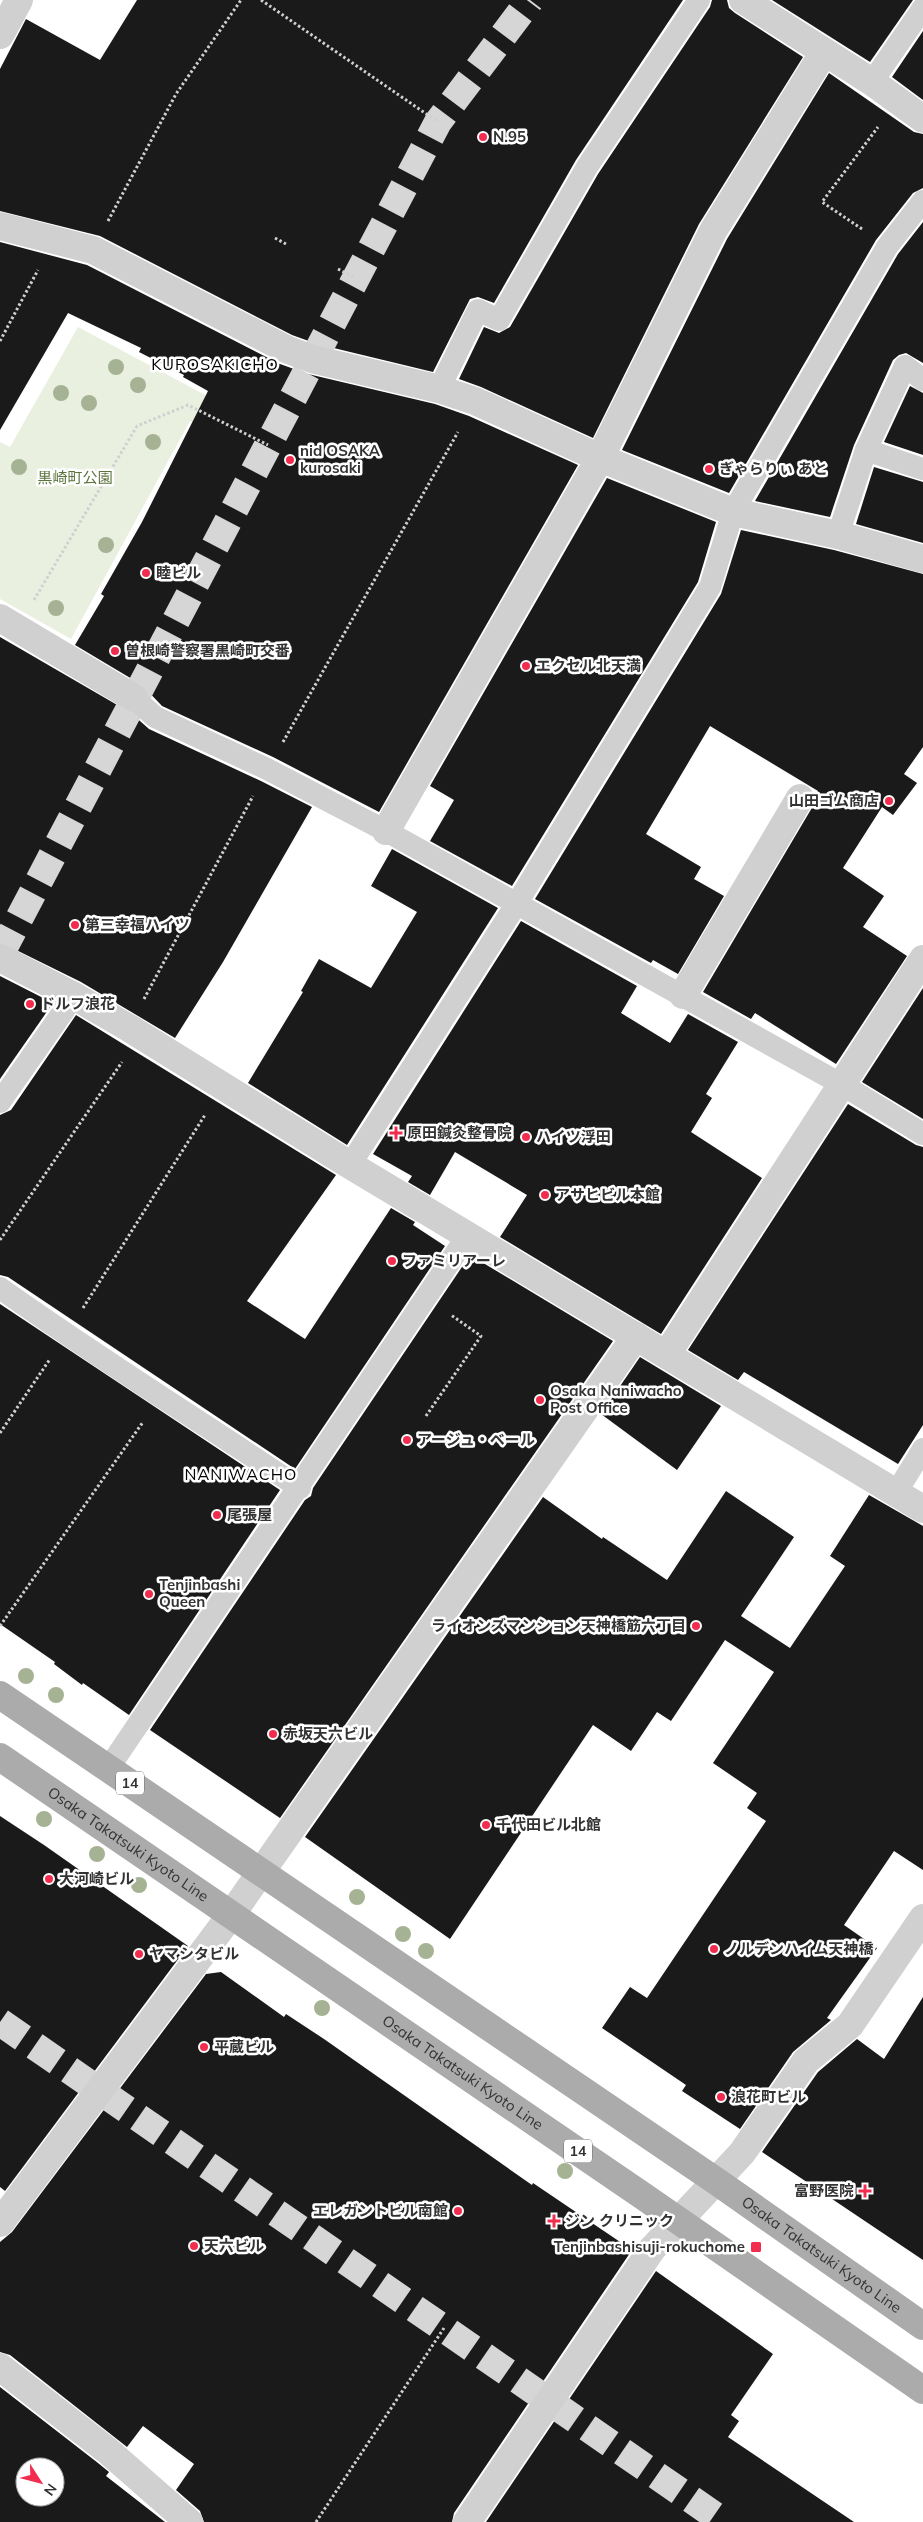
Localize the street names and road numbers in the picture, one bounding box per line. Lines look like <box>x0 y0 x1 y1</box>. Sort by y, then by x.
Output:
road number: 14 <box>116 1772 144 1795</box>
street label: Osaka Takatsuki Kyoto Line <box>44 1782 212 1906</box>
street label: Osaka Takatsuki Kyoto Line <box>379 2011 547 2134</box>
road number: 14 <box>564 2140 592 2162</box>
street label: Osaka Takatsuki Kyoto Line <box>738 2192 905 2317</box>

